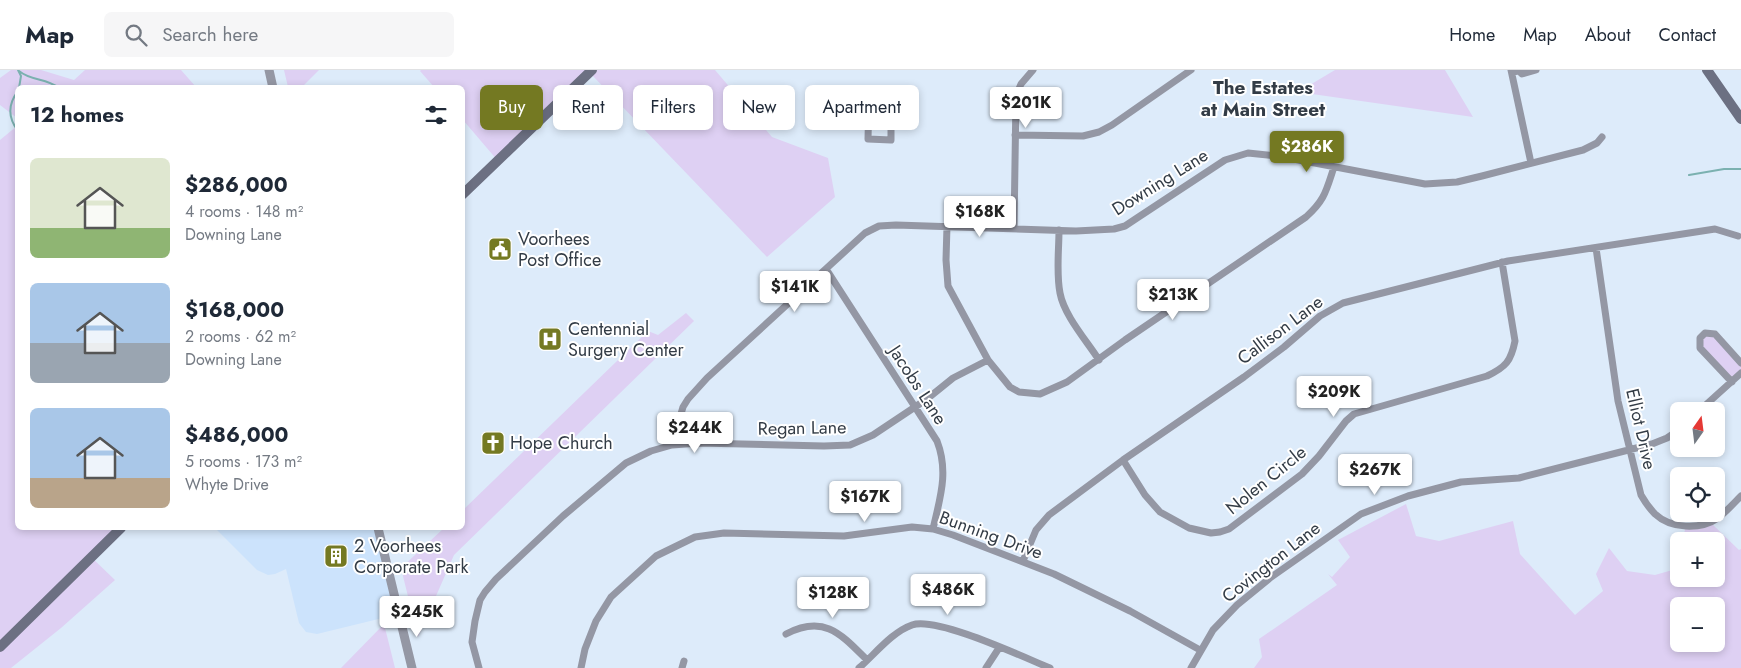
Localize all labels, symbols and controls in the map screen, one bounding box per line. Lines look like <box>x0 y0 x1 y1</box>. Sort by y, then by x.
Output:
search box <box>104 12 454 57</box>
text: Map <box>25 17 74 52</box>
icon: search <box>122 21 150 49</box>
text: Search here <box>162 21 258 48</box>
text: Home <box>1449 22 1495 48</box>
text: Map <box>1523 22 1557 48</box>
text: About <box>1585 22 1630 48</box>
text: Contact <box>1658 22 1716 48</box>
district label: The Estates at Main Street <box>1201 74 1325 123</box>
chip: Buy <box>480 85 543 130</box>
chip: Rent <box>553 85 623 130</box>
chip: Filters <box>633 85 713 130</box>
chip: New <box>723 85 795 130</box>
chip: Apartment <box>805 85 919 130</box>
pin: $201K <box>991 87 1061 129</box>
text: $201K <box>1001 91 1051 114</box>
text: 12 homes <box>30 100 124 130</box>
icon: filters <box>422 101 450 129</box>
pin: $286K <box>1272 131 1342 173</box>
text: $286K <box>1281 135 1333 158</box>
street label: Downing Lane <box>1107 142 1213 222</box>
text: $286,000 <box>185 170 288 200</box>
icon: home <box>70 178 130 238</box>
pin: $168K <box>945 196 1015 238</box>
text: 4 rooms · 148 m² <box>185 200 303 223</box>
text: $168K <box>955 200 1005 223</box>
text: Downing Lane <box>185 223 282 246</box>
place label: Voorhees Post Office <box>518 226 601 273</box>
public building icon: Voorhees Post Office <box>487 236 513 262</box>
pin: $141K <box>760 270 830 313</box>
text: $141K <box>771 275 819 298</box>
pin: $213K <box>1138 278 1208 321</box>
text: $213K <box>1148 283 1198 306</box>
street label: Callison Lane <box>1232 289 1328 371</box>
text: $168,000 <box>185 295 284 325</box>
icon: home <box>70 303 130 363</box>
place label: Centennial Surgery Center <box>568 316 684 363</box>
text: 2 rooms · 62 m² <box>185 325 296 348</box>
hospital icon: Centennial Surgery Center <box>537 326 563 352</box>
street label: Jacobs Lane <box>882 339 953 430</box>
text: Downing Lane <box>185 348 282 371</box>
pin: $209K <box>1299 376 1369 418</box>
text: $209K <box>1308 380 1360 403</box>
street label: Elliot Drive <box>1619 386 1663 472</box>
north arrow <box>1670 402 1725 458</box>
map controls <box>1670 402 1725 652</box>
pin: $244K <box>660 412 730 454</box>
street label: Regan Lane <box>757 414 847 442</box>
text: $244K <box>668 416 722 439</box>
text: $486,000 <box>185 420 288 450</box>
icon: home <box>70 428 130 488</box>
church icon: Hope Church <box>480 430 506 456</box>
place label: Hope Church <box>510 430 613 456</box>
street label: Nolen Circle <box>1220 439 1312 521</box>
text: 5 rooms · 173 m² <box>185 450 302 473</box>
pin: $267K <box>1340 454 1410 496</box>
text: $267K <box>1349 458 1401 481</box>
button: locate <box>1670 467 1725 522</box>
text: Whyte Drive <box>185 473 269 496</box>
pin: $167K <box>830 480 900 523</box>
text: $167K <box>840 485 890 508</box>
street label: Bunning Drive <box>936 504 1046 566</box>
street label: Covington Lane <box>1216 515 1326 609</box>
button: + <box>1670 532 1725 587</box>
place label: 2 Voorhees Corporate Park <box>354 533 468 580</box>
building icon: 2 Voorhees Corporate Park <box>323 543 349 569</box>
pin: $486K <box>913 574 983 616</box>
pin: $128K <box>798 576 868 619</box>
text: $486K <box>921 578 975 601</box>
text: $128K <box>808 581 858 604</box>
pin: $245K <box>382 596 452 638</box>
button: − <box>1670 597 1725 652</box>
text: $245K <box>390 600 444 623</box>

